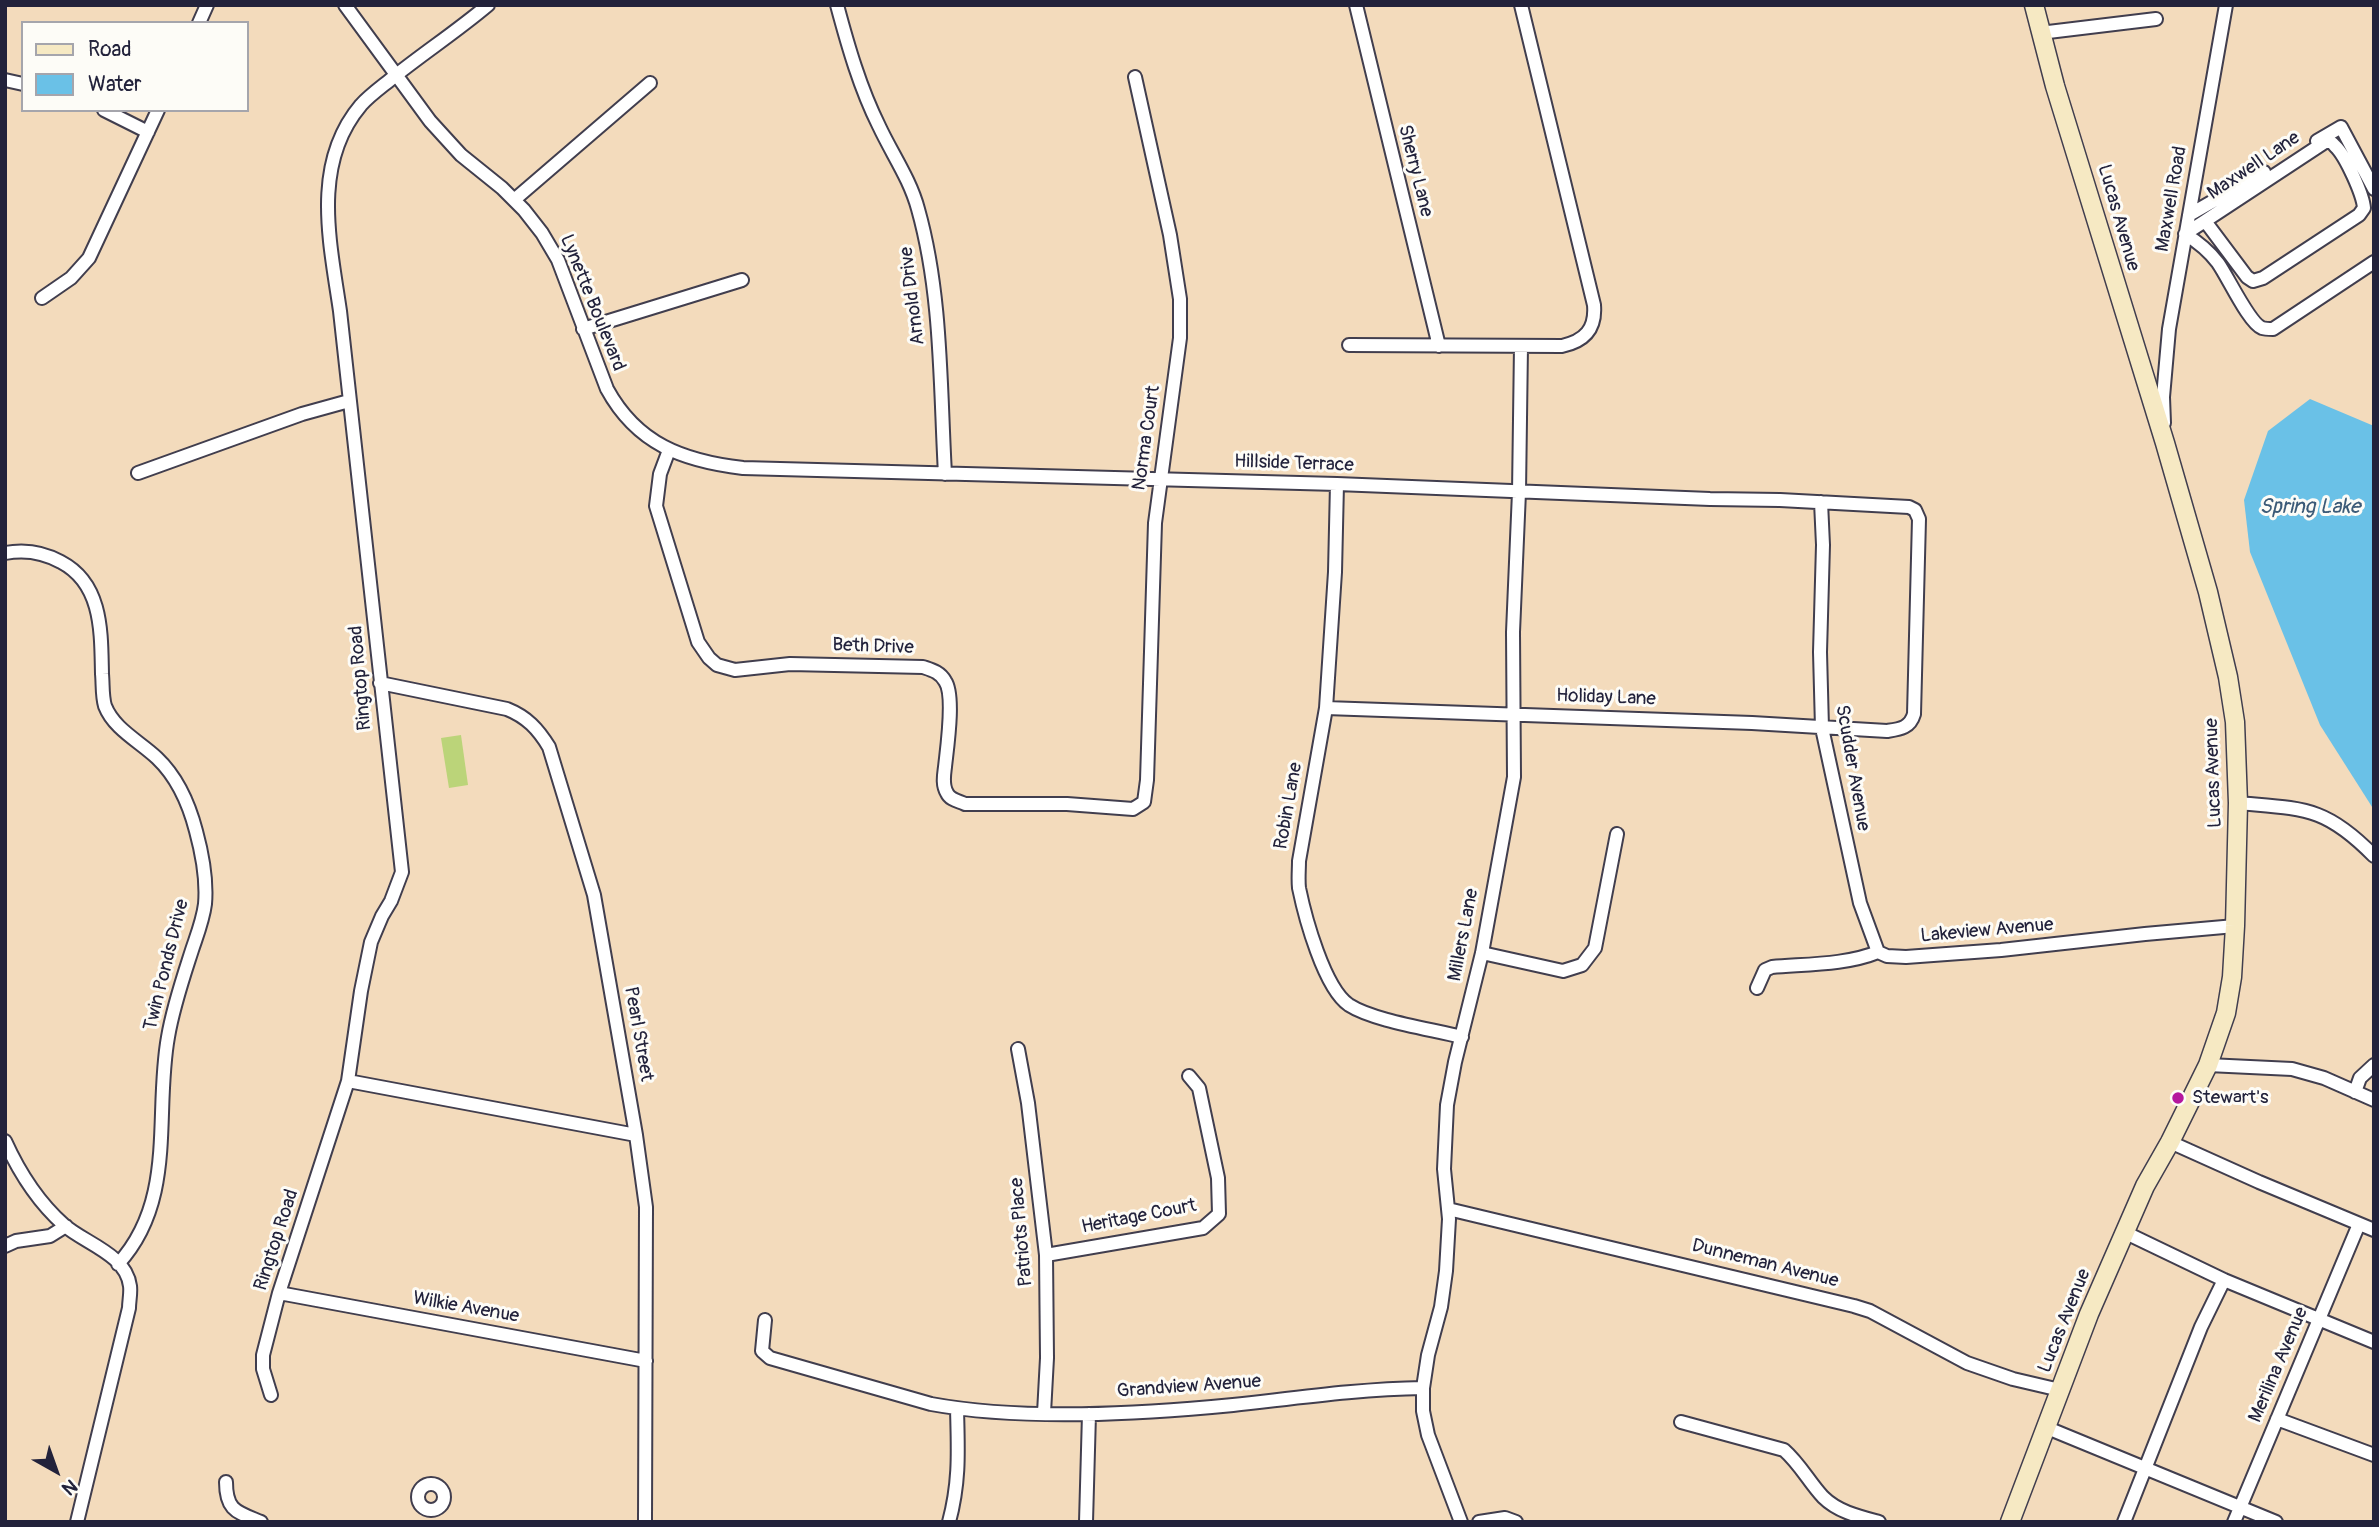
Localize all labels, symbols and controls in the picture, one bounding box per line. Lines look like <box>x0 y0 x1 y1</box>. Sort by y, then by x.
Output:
legend <box>21 21 248 112</box>
text: Road <box>88 36 132 63</box>
text: Water <box>88 71 141 98</box>
street label: Sherry Lane <box>1393 123 1437 219</box>
street label: Maxwell Lane <box>2203 127 2305 205</box>
street label: Maxwell Road <box>2152 144 2192 254</box>
street label: Lucas Avenue <box>2092 162 2144 274</box>
street label: Lynette Boulevard <box>554 231 630 375</box>
street label: Arnold Drive <box>896 245 930 347</box>
street label: Norma Court <box>1128 384 1166 492</box>
street label: Hillside Terrace <box>1234 451 1354 477</box>
water label: Spring Lake <box>2260 495 2360 521</box>
street label: Ringtop Road <box>345 625 377 731</box>
street label: Beth Drive <box>832 634 914 660</box>
street label: Holiday Lane <box>1556 685 1656 711</box>
street label: Scudder Avenue <box>1830 703 1874 833</box>
street label: Lucas Avenue <box>2201 718 2227 828</box>
street label: Robin Lane <box>1270 761 1308 851</box>
street label: Millers Lane <box>1444 887 1484 983</box>
street label: Twin Ponds Drive <box>140 897 194 1033</box>
street label: Lakeview Avenue <box>1920 914 2054 948</box>
street label: Pearl Street <box>618 985 658 1083</box>
place label: Stewart's <box>2192 1087 2268 1109</box>
marker: Stewart's <box>2170 1090 2186 1106</box>
street label: Patriots Place <box>1006 1177 1038 1287</box>
street label: Ringtop Road <box>250 1187 304 1293</box>
street label: Heritage Court <box>1080 1195 1198 1239</box>
street label: Dunneman Avenue <box>1689 1235 1841 1293</box>
street label: Lucas Avenue <box>2034 1266 2096 1376</box>
street label: Wilkie Avenue <box>411 1287 521 1329</box>
street label: Merilina Avenue <box>2244 1304 2314 1426</box>
street label: Grandview Avenue <box>1116 1371 1262 1403</box>
north arrow <box>21 1436 91 1506</box>
text: N <box>57 1474 82 1500</box>

